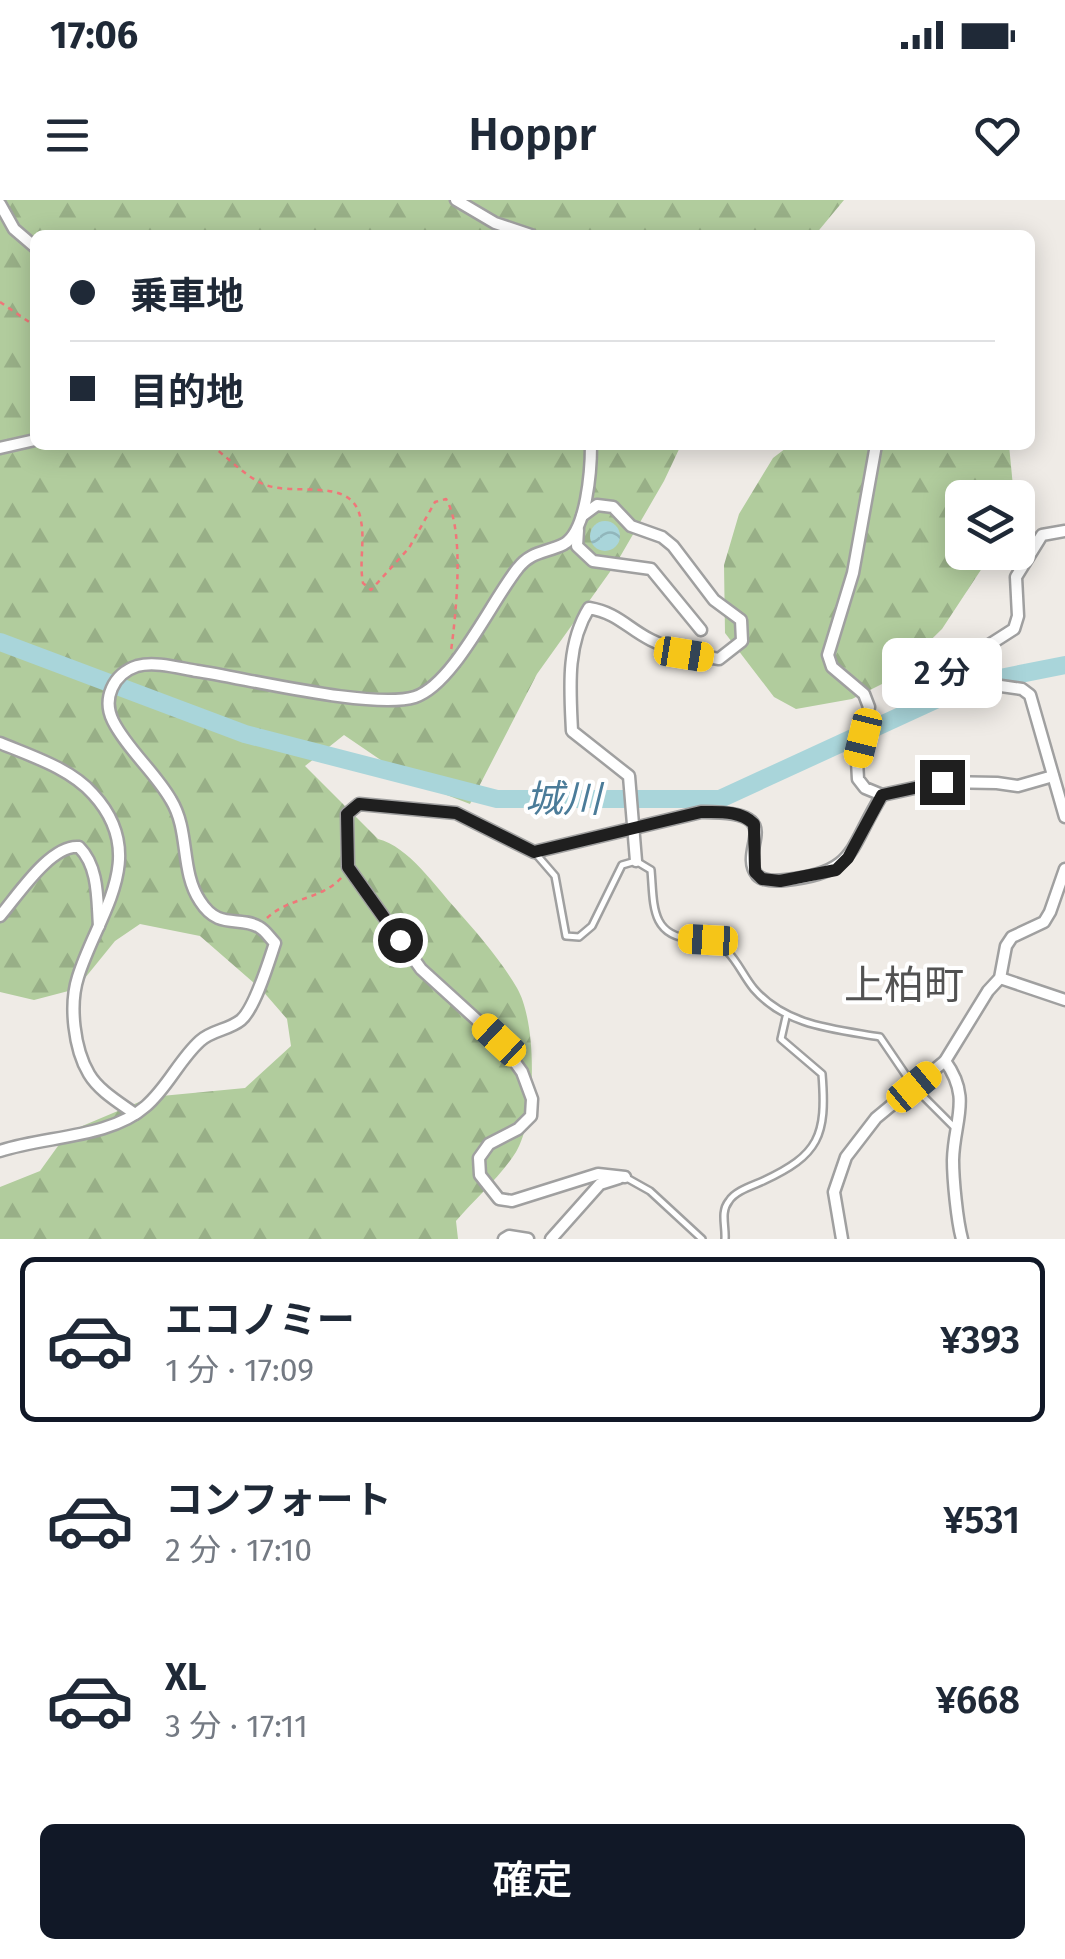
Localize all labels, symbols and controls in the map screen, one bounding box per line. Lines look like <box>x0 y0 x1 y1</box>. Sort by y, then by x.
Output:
text: 17:06 <box>50 12 138 58</box>
icon: menu <box>40 108 95 163</box>
text: Hoppr <box>469 108 596 162</box>
icon: heart <box>970 108 1025 163</box>
text: 乗車地 <box>130 273 244 319</box>
text: 目的地 <box>130 369 244 415</box>
map controls <box>945 480 1035 570</box>
button: layers <box>945 480 1035 570</box>
car <box>652 634 716 674</box>
callout: 2 分 <box>882 637 1002 707</box>
text: 2 分 <box>914 654 970 692</box>
car <box>841 705 885 771</box>
route end <box>920 760 965 805</box>
water label: 城川 <box>525 776 605 822</box>
route start <box>378 918 423 963</box>
car <box>677 923 739 957</box>
district label: 上柏町 <box>844 962 964 1010</box>
car <box>467 1009 531 1071</box>
car <box>881 1056 947 1118</box>
icon: car <box>45 1295 135 1385</box>
text: エコノミー <box>165 1297 355 1343</box>
text: ¥393 <box>940 1317 1020 1363</box>
text: 1 分 · 17:09 <box>165 1351 314 1389</box>
icon: car <box>45 1475 135 1565</box>
text: コンフォート <box>165 1477 392 1523</box>
text: ¥531 <box>943 1497 1020 1543</box>
text: 2 分 · 17:10 <box>165 1531 312 1569</box>
text: XL <box>165 1654 207 1700</box>
icon: car <box>45 1655 135 1745</box>
text: ¥668 <box>936 1677 1020 1723</box>
text: 3 分 · 17:11 <box>165 1707 308 1745</box>
button: 確定 <box>40 1824 1025 1939</box>

